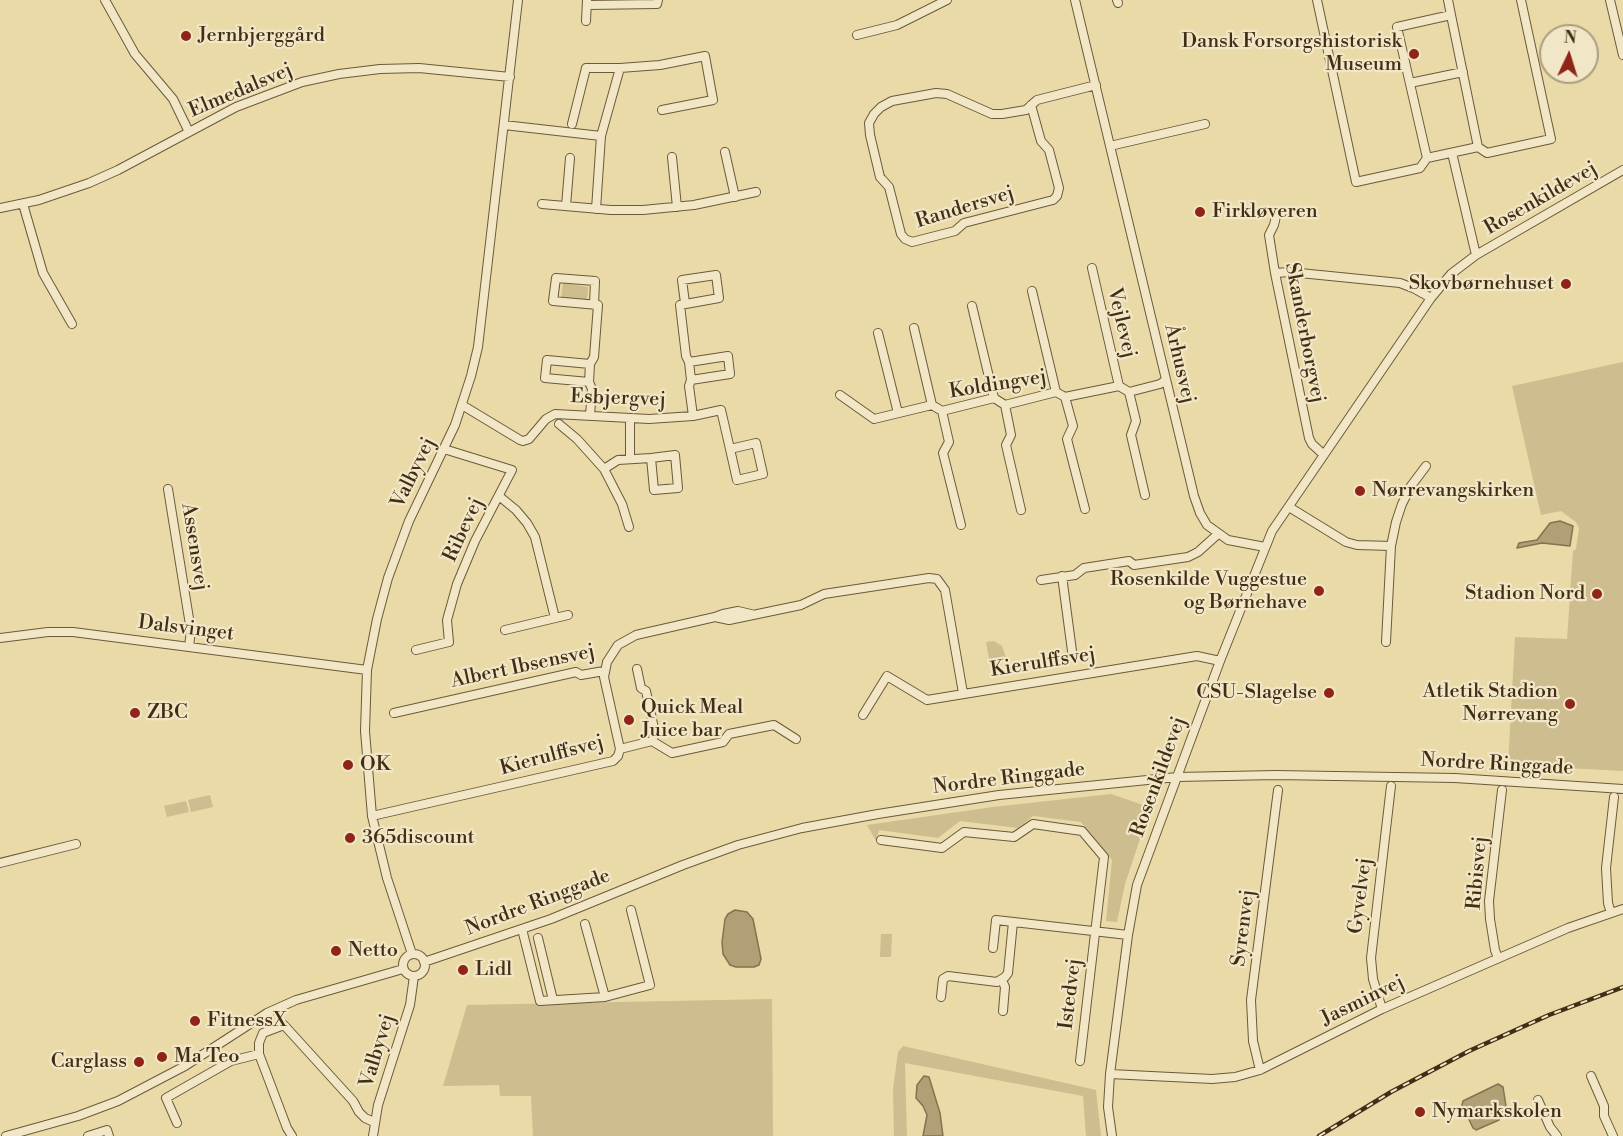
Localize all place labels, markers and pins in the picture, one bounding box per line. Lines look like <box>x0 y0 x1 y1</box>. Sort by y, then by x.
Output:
place label: Jernbjerggård <box>198 24 325 48</box>
marker: Jernbjerggård <box>179 29 193 43</box>
place label: Dansk Forsorgshistorisk Museum <box>1182 30 1402 77</box>
marker: Dansk Forsorgshistorisk Museum <box>1407 47 1421 61</box>
place label: Firkløveren <box>1212 200 1318 224</box>
marker: Firkløveren <box>1193 205 1207 219</box>
place label: Skovbørnehuset <box>1409 272 1554 296</box>
marker: Skovbørnehuset <box>1559 277 1573 291</box>
place label: Nørrevangskirken <box>1372 479 1534 503</box>
marker: Nørrevangskirken <box>1353 484 1367 498</box>
place label: Rosenkilde Vuggestue og Børnehave <box>1110 568 1307 615</box>
place label: Stadion Nord <box>1465 582 1585 606</box>
marker: Rosenkilde Vuggestue og Børnehave <box>1312 584 1326 598</box>
marker: Stadion Nord <box>1590 587 1604 601</box>
place label: Atletik Stadion Nørrevang <box>1423 680 1558 727</box>
place label: CSU-Slagelse <box>1196 681 1317 705</box>
marker: CSU-Slagelse <box>1322 686 1336 700</box>
place label: Quick Meal Juice bar <box>641 696 743 743</box>
marker: Atletik Stadion Nørrevang <box>1563 697 1577 711</box>
place label: ZBC <box>147 701 188 725</box>
marker: ZBC <box>128 706 142 720</box>
marker: Quick Meal Juice bar <box>622 713 636 727</box>
place label: OK <box>360 753 390 777</box>
marker: OK <box>341 758 355 772</box>
place label: 365discount <box>362 826 475 850</box>
marker: 365discount <box>343 831 357 845</box>
place label: Netto <box>348 939 398 963</box>
marker: Netto <box>329 944 343 958</box>
place label: Lidl <box>475 958 512 982</box>
marker: Lidl <box>456 963 470 977</box>
place label: FitnessX <box>207 1009 286 1033</box>
marker: FitnessX <box>188 1014 202 1028</box>
place label: Ma Teo <box>174 1045 240 1069</box>
place label: Carglass <box>51 1050 127 1074</box>
marker: Ma Teo <box>155 1050 169 1064</box>
marker: Carglass <box>132 1055 146 1069</box>
place label: Nymarkskolen <box>1432 1100 1562 1124</box>
marker: Nymarkskolen <box>1413 1105 1427 1119</box>

